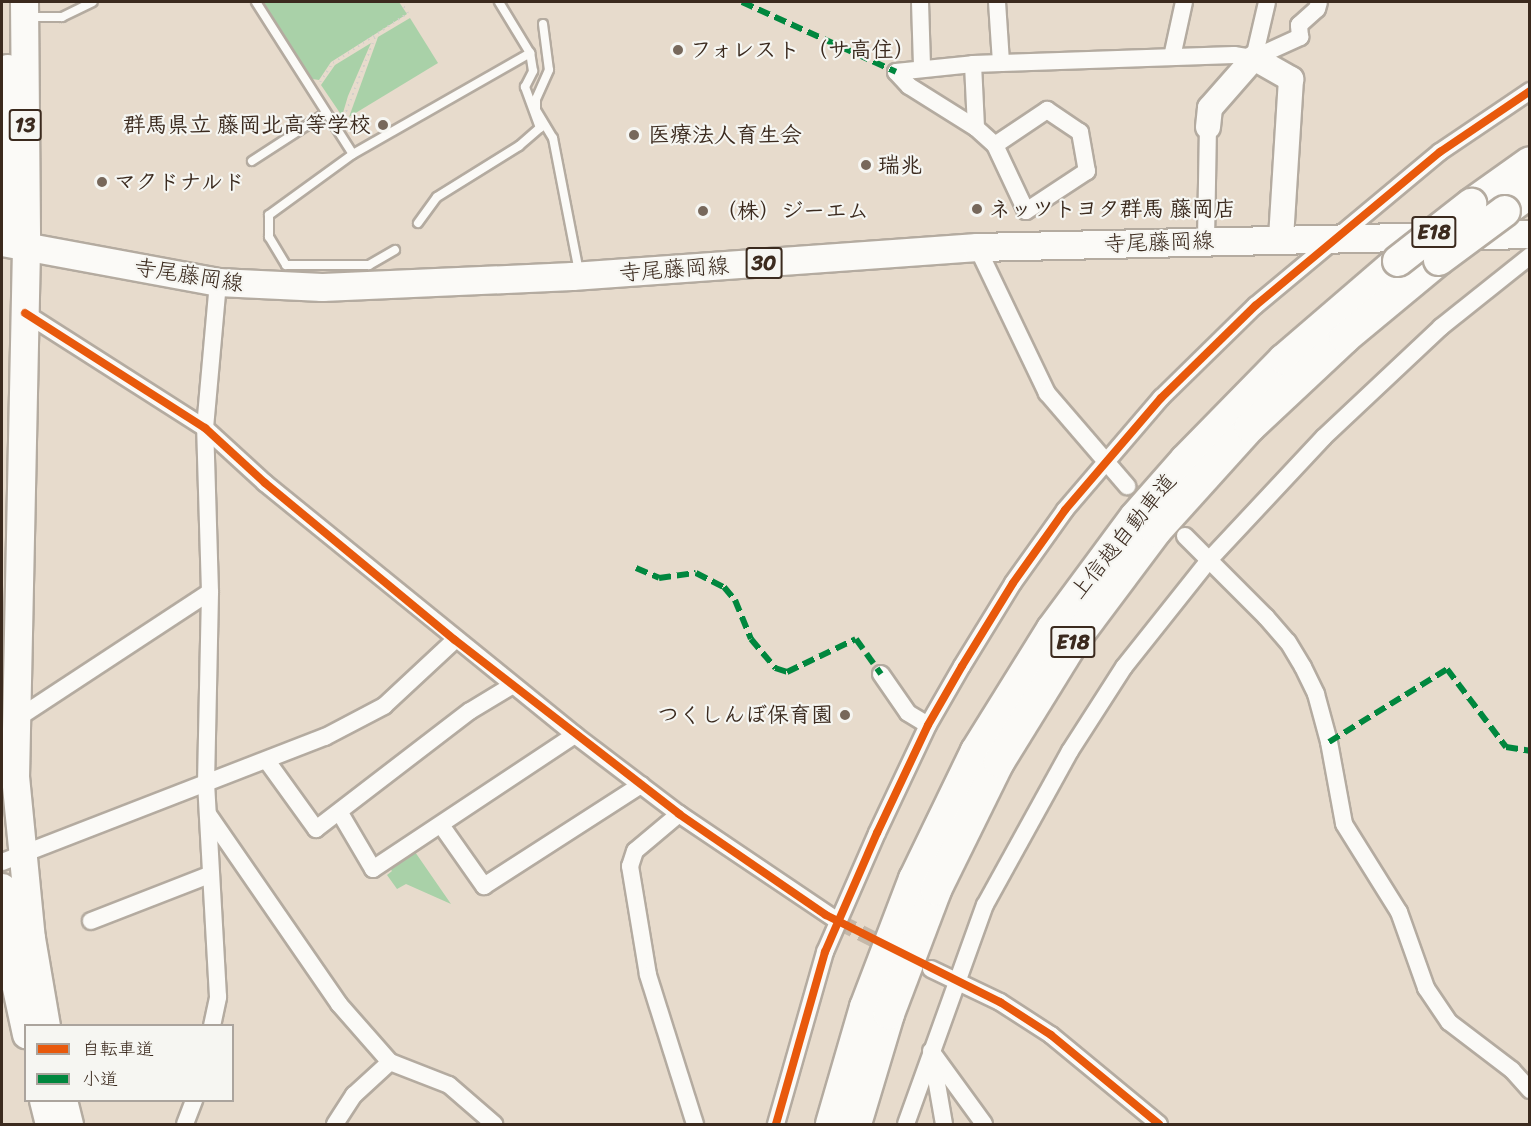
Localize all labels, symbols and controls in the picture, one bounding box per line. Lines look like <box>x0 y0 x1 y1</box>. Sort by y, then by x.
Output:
place label: フォレスト （サ高住） <box>690 37 916 63</box>
marker: フォレスト （サ高住） <box>671 43 685 57</box>
road number: 13 <box>9 107 42 143</box>
place label: 群馬県立 藤岡北高等学校 <box>123 112 371 138</box>
marker: 群馬県立 藤岡北高等学校 <box>376 118 390 132</box>
place label: 医療法人育生会 <box>648 122 802 148</box>
marker: 医療法人育生会 <box>625 126 643 144</box>
place label: 瑞兆 <box>878 152 922 178</box>
marker: 瑞兆 <box>859 158 873 172</box>
place label: マクドナルド <box>114 169 246 195</box>
marker: マクドナルド <box>95 175 109 189</box>
place label: ネッツトヨタ群馬 藤岡店 <box>989 196 1237 222</box>
place label: （株）ジーエム <box>715 198 869 224</box>
marker: ネッツトヨタ群馬 藤岡店 <box>970 202 984 216</box>
marker: （株）ジーエム <box>696 204 710 218</box>
road number: E18 <box>1410 214 1458 250</box>
street label: 寺尾藤岡線 <box>1104 227 1214 257</box>
road number: 30 <box>744 245 783 281</box>
street label: 寺尾藤岡線 <box>618 252 730 286</box>
street label: 寺尾藤岡線 <box>133 253 245 297</box>
street label: 上信越自動車道 <box>1064 468 1182 604</box>
road number: E18 <box>1049 624 1097 660</box>
place label: つくしんぼ保育園 <box>657 702 833 728</box>
marker: つくしんぼ保育園 <box>838 708 852 722</box>
legend <box>24 1024 234 1102</box>
text: 自転車道 <box>82 1033 154 1065</box>
text: 小道 <box>82 1063 118 1095</box>

